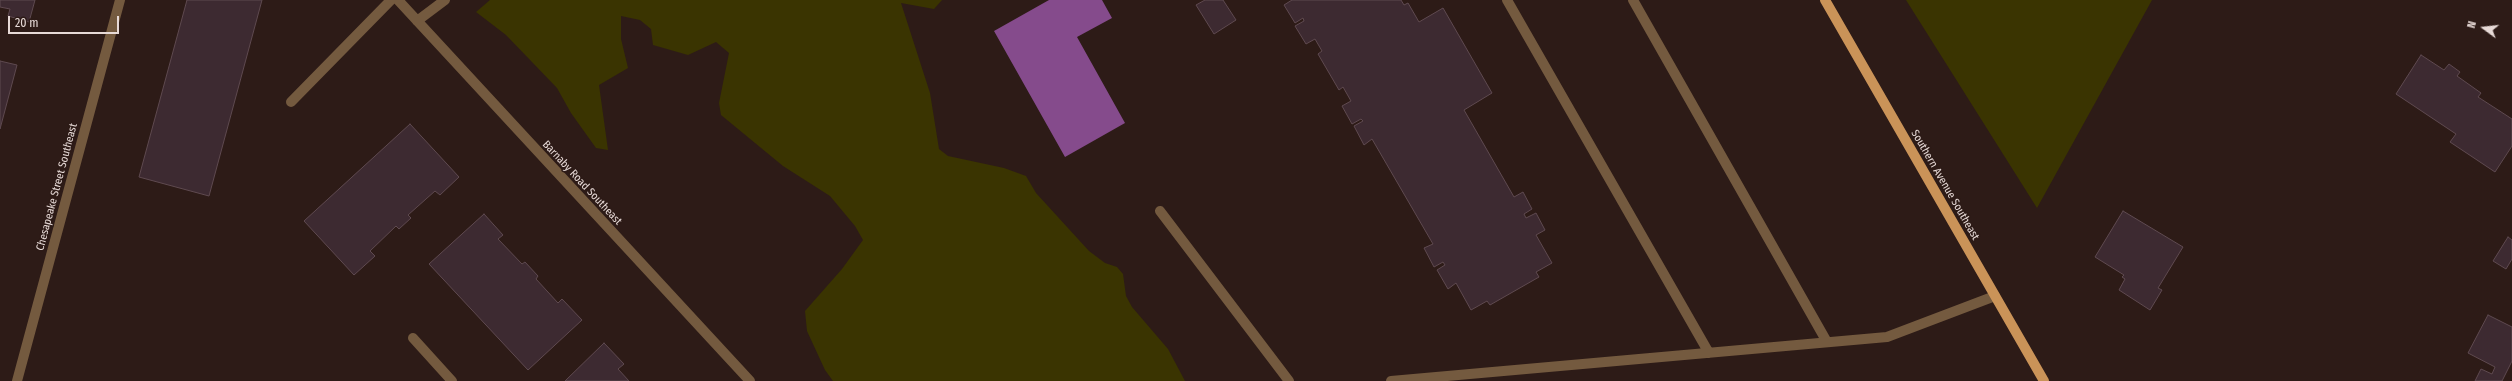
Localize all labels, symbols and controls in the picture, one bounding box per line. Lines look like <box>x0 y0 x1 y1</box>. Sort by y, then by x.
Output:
scale bar <box>10 8 121 34</box>
north arrow <box>2464 8 2504 48</box>
text: 20 m <box>15 16 39 30</box>
text: N <box>2465 20 2479 30</box>
street label: Chesapeake Street Southeast <box>34 122 80 252</box>
street label: Southern Avenue Southeast <box>1908 128 1982 242</box>
street label: Barnaby Road Southeast <box>540 138 624 228</box>

